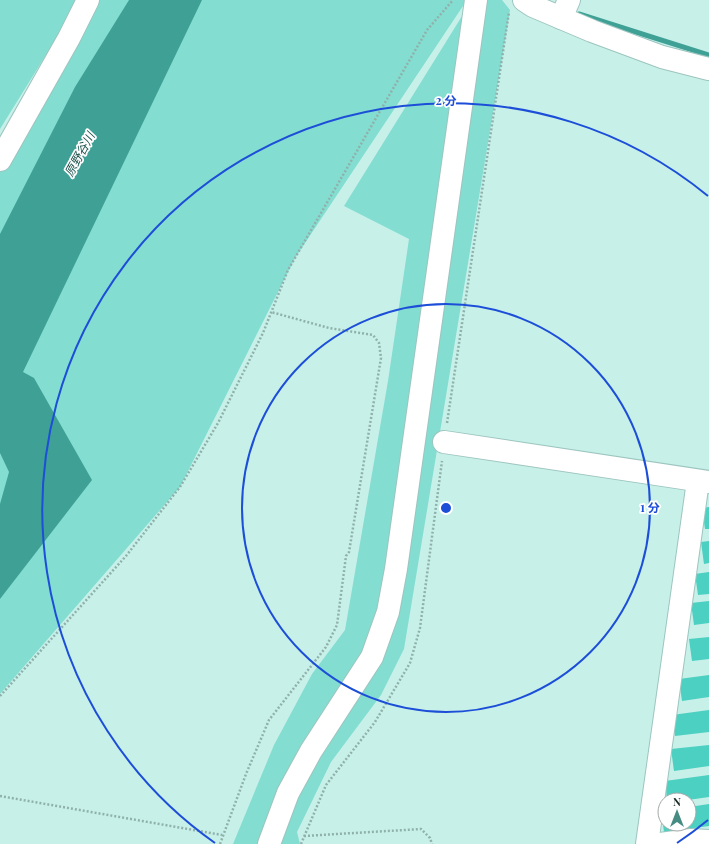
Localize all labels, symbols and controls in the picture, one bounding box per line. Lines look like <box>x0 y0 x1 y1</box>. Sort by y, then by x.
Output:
text: 2 分 <box>436 92 456 108</box>
water label: 原野谷川 <box>60 127 99 179</box>
text: 1 分 <box>640 499 660 515</box>
centre of rings <box>439 501 453 515</box>
north arrow <box>657 792 697 832</box>
text: N <box>673 794 681 809</box>

